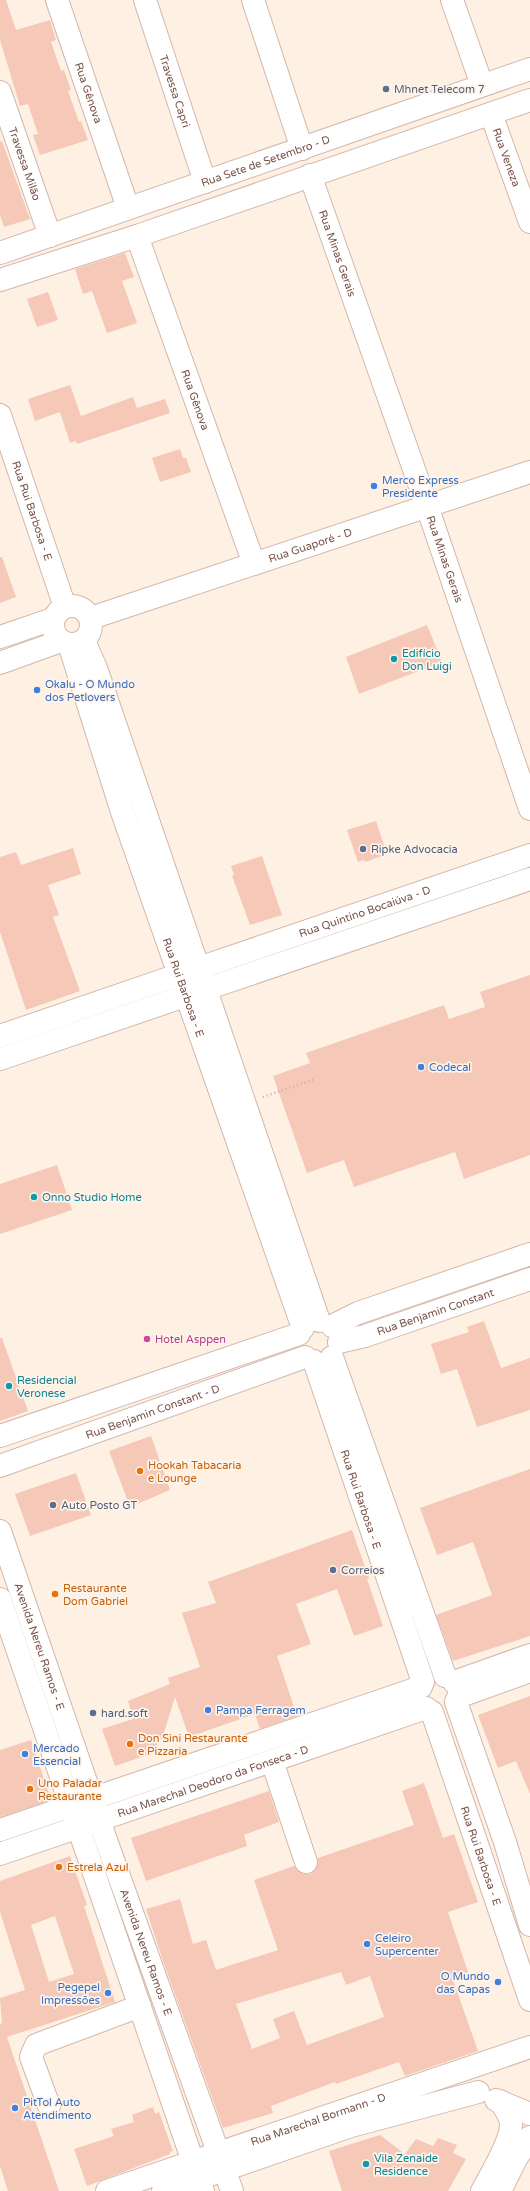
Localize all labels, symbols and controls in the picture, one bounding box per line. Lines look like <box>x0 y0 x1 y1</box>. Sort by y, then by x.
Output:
street label: Travessa Capri <box>157 53 193 129</box>
street label: Rua Gênova <box>72 61 105 125</box>
place label: Mhnet Telecom 7 <box>394 83 485 96</box>
marker: Mhnet Telecom 7 <box>381 84 391 94</box>
street label: Travessa Milão <box>6 125 44 203</box>
street label: Rua Veneza <box>490 126 523 188</box>
street label: Rua Sete de Setembro - D <box>199 132 332 189</box>
street label: Rua Minas Gerais <box>316 208 359 298</box>
street label: Rua Gênova <box>179 368 212 432</box>
street label: Rua Rui Barbosa - E <box>10 459 55 562</box>
place label: Merco Express Presidente <box>382 474 459 500</box>
marker: Merco Express Presidente <box>369 481 379 491</box>
street label: Rua Minas Gerais <box>424 514 466 604</box>
street label: Rua Guaporé - D <box>267 525 354 565</box>
place label: Edifício Don Luigi <box>402 647 452 673</box>
marker: Edifício Don Luigi <box>389 654 399 664</box>
place label: Okalu - O Mundo dos Petlovers <box>45 678 135 704</box>
marker: Okalu - O Mundo dos Petlovers <box>32 685 42 695</box>
place label: Ripke Advocacia <box>371 843 458 856</box>
marker: Ripke Advocacia <box>358 844 368 854</box>
street label: Rua Quintino Bocaiúva - D <box>297 883 432 940</box>
street label: Rua Rui Barbosa - E <box>160 936 207 1039</box>
place label: Codecal <box>429 1061 471 1074</box>
marker: Codecal <box>416 1062 426 1072</box>
place label: Onno Studio Home <box>42 1191 142 1204</box>
marker: Onno Studio Home <box>29 1192 39 1202</box>
street label: Rua Benjamin Constant <box>375 1286 495 1338</box>
place label: Hotel Asppen <box>155 1333 226 1346</box>
marker: Hotel Asppen <box>142 1334 152 1344</box>
place label: Residencial Veronese <box>17 1374 76 1400</box>
marker: Residencial Veronese <box>4 1381 14 1391</box>
street label: Rua Benjamin Constant - D <box>84 1382 221 1441</box>
street label: Rua Rui Barbosa - E <box>338 1448 384 1551</box>
place label: Hookah Tabacaria e Lounge <box>148 1459 241 1485</box>
marker: Hookah Tabacaria e Lounge <box>135 1466 145 1476</box>
place label: Auto Posto GT <box>61 1499 138 1512</box>
marker: Auto Posto GT <box>48 1500 58 1510</box>
place label: Correios <box>341 1564 384 1577</box>
marker: Correios <box>328 1565 338 1575</box>
street label: Avenida Nereu Ramos - E <box>12 1581 67 1712</box>
place label: Restaurante Dom Gabriel <box>63 1582 128 1608</box>
marker: Restaurante Dom Gabriel <box>50 1589 60 1599</box>
place label: Pampa Ferragem <box>216 1704 306 1717</box>
marker: Pampa Ferragem <box>203 1705 213 1715</box>
place label: hard.soft <box>101 1707 148 1720</box>
marker: hard.soft <box>88 1708 98 1718</box>
place label: Don Sini Restaurante e Pizzaria <box>138 1732 248 1758</box>
marker: Don Sini Restaurante e Pizzaria <box>125 1739 135 1749</box>
place label: Mercado Essencial <box>33 1742 81 1768</box>
street label: Rua Marechal Deodoro da Fonseca - D <box>116 1742 310 1820</box>
marker: Mercado Essencial <box>20 1749 30 1759</box>
place label: Uno Paladar Restaurante <box>38 1777 103 1803</box>
marker: Uno Paladar Restaurante <box>25 1784 35 1794</box>
street label: Rua Rui Barbosa - E <box>458 1804 504 1907</box>
place label: Estrela Azul <box>67 1861 129 1874</box>
marker: Estrela Azul <box>54 1862 64 1872</box>
street label: Avenida Nereu Ramos - E <box>118 1887 175 2017</box>
place label: Celeiro Supercenter <box>375 1932 440 1958</box>
marker: Celeiro Supercenter <box>362 1939 372 1949</box>
place label: O Mundo das Capas <box>437 1970 490 1996</box>
marker: O Mundo das Capas <box>493 1977 503 1987</box>
place label: Pegepel Impressões <box>41 1981 100 2007</box>
marker: Pegepel Impressões <box>103 1988 113 1998</box>
street label: Rua Marechal Bormann - D <box>249 2090 387 2148</box>
place label: PitTol Auto Atendimento <box>23 2096 92 2122</box>
marker: PitTol Auto Atendimento <box>10 2103 20 2113</box>
place label: Vila Zenaide Residence <box>374 2152 438 2178</box>
marker: Vila Zenaide Residence <box>361 2159 371 2169</box>

